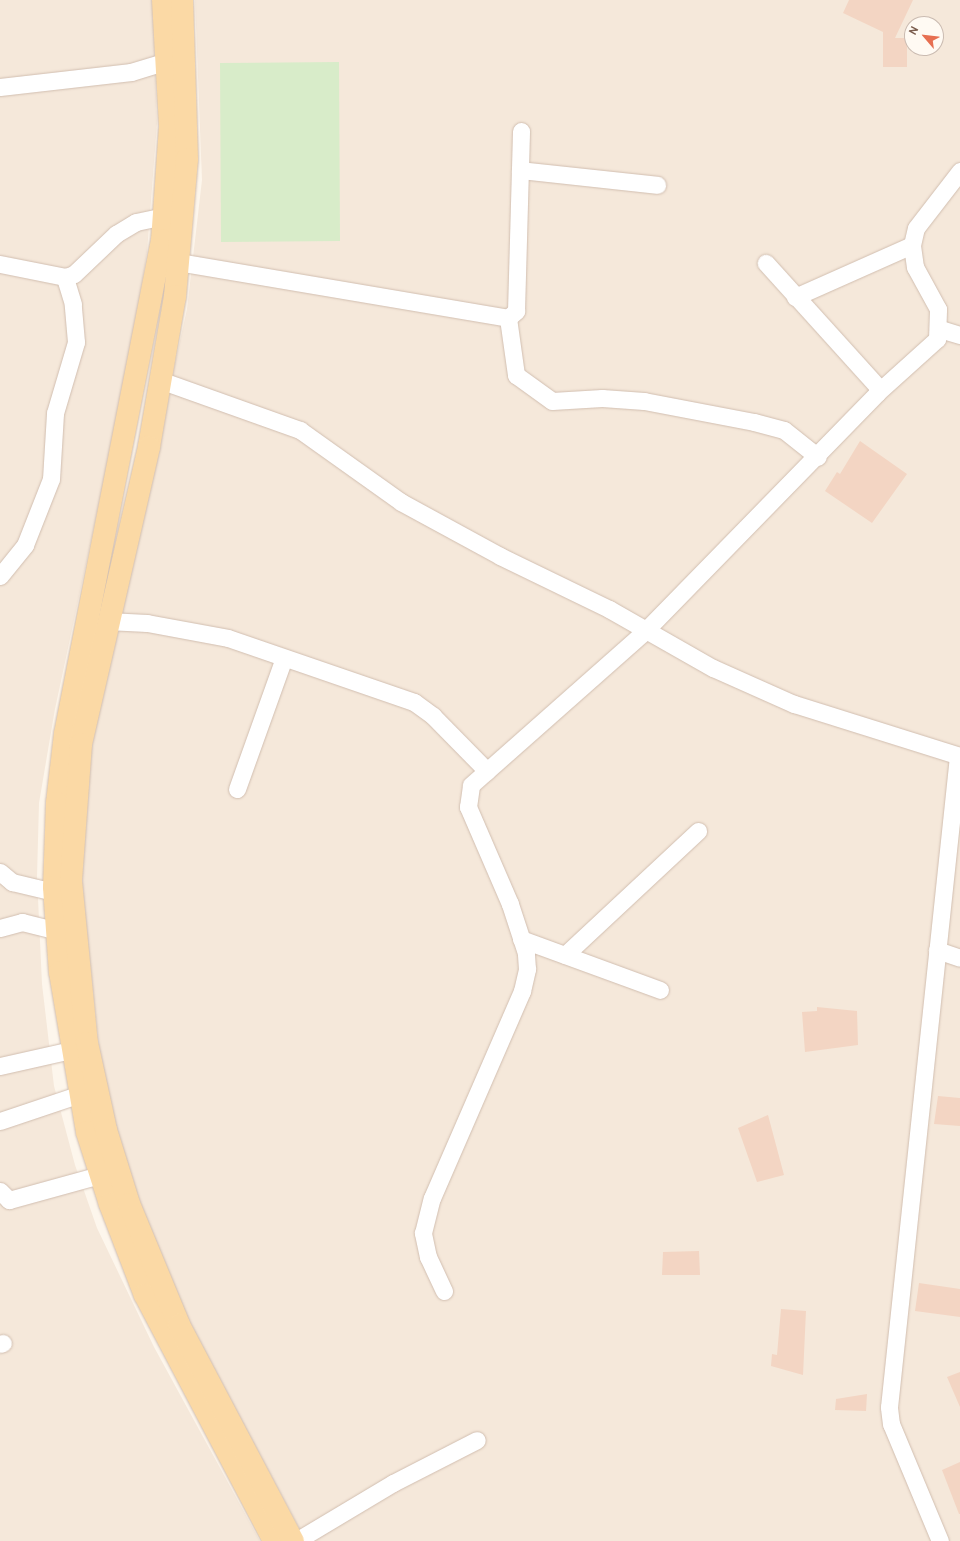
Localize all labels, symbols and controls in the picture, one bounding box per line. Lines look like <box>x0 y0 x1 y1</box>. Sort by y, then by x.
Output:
north arrow <box>904 16 944 56</box>
text: N <box>906 24 922 38</box>

